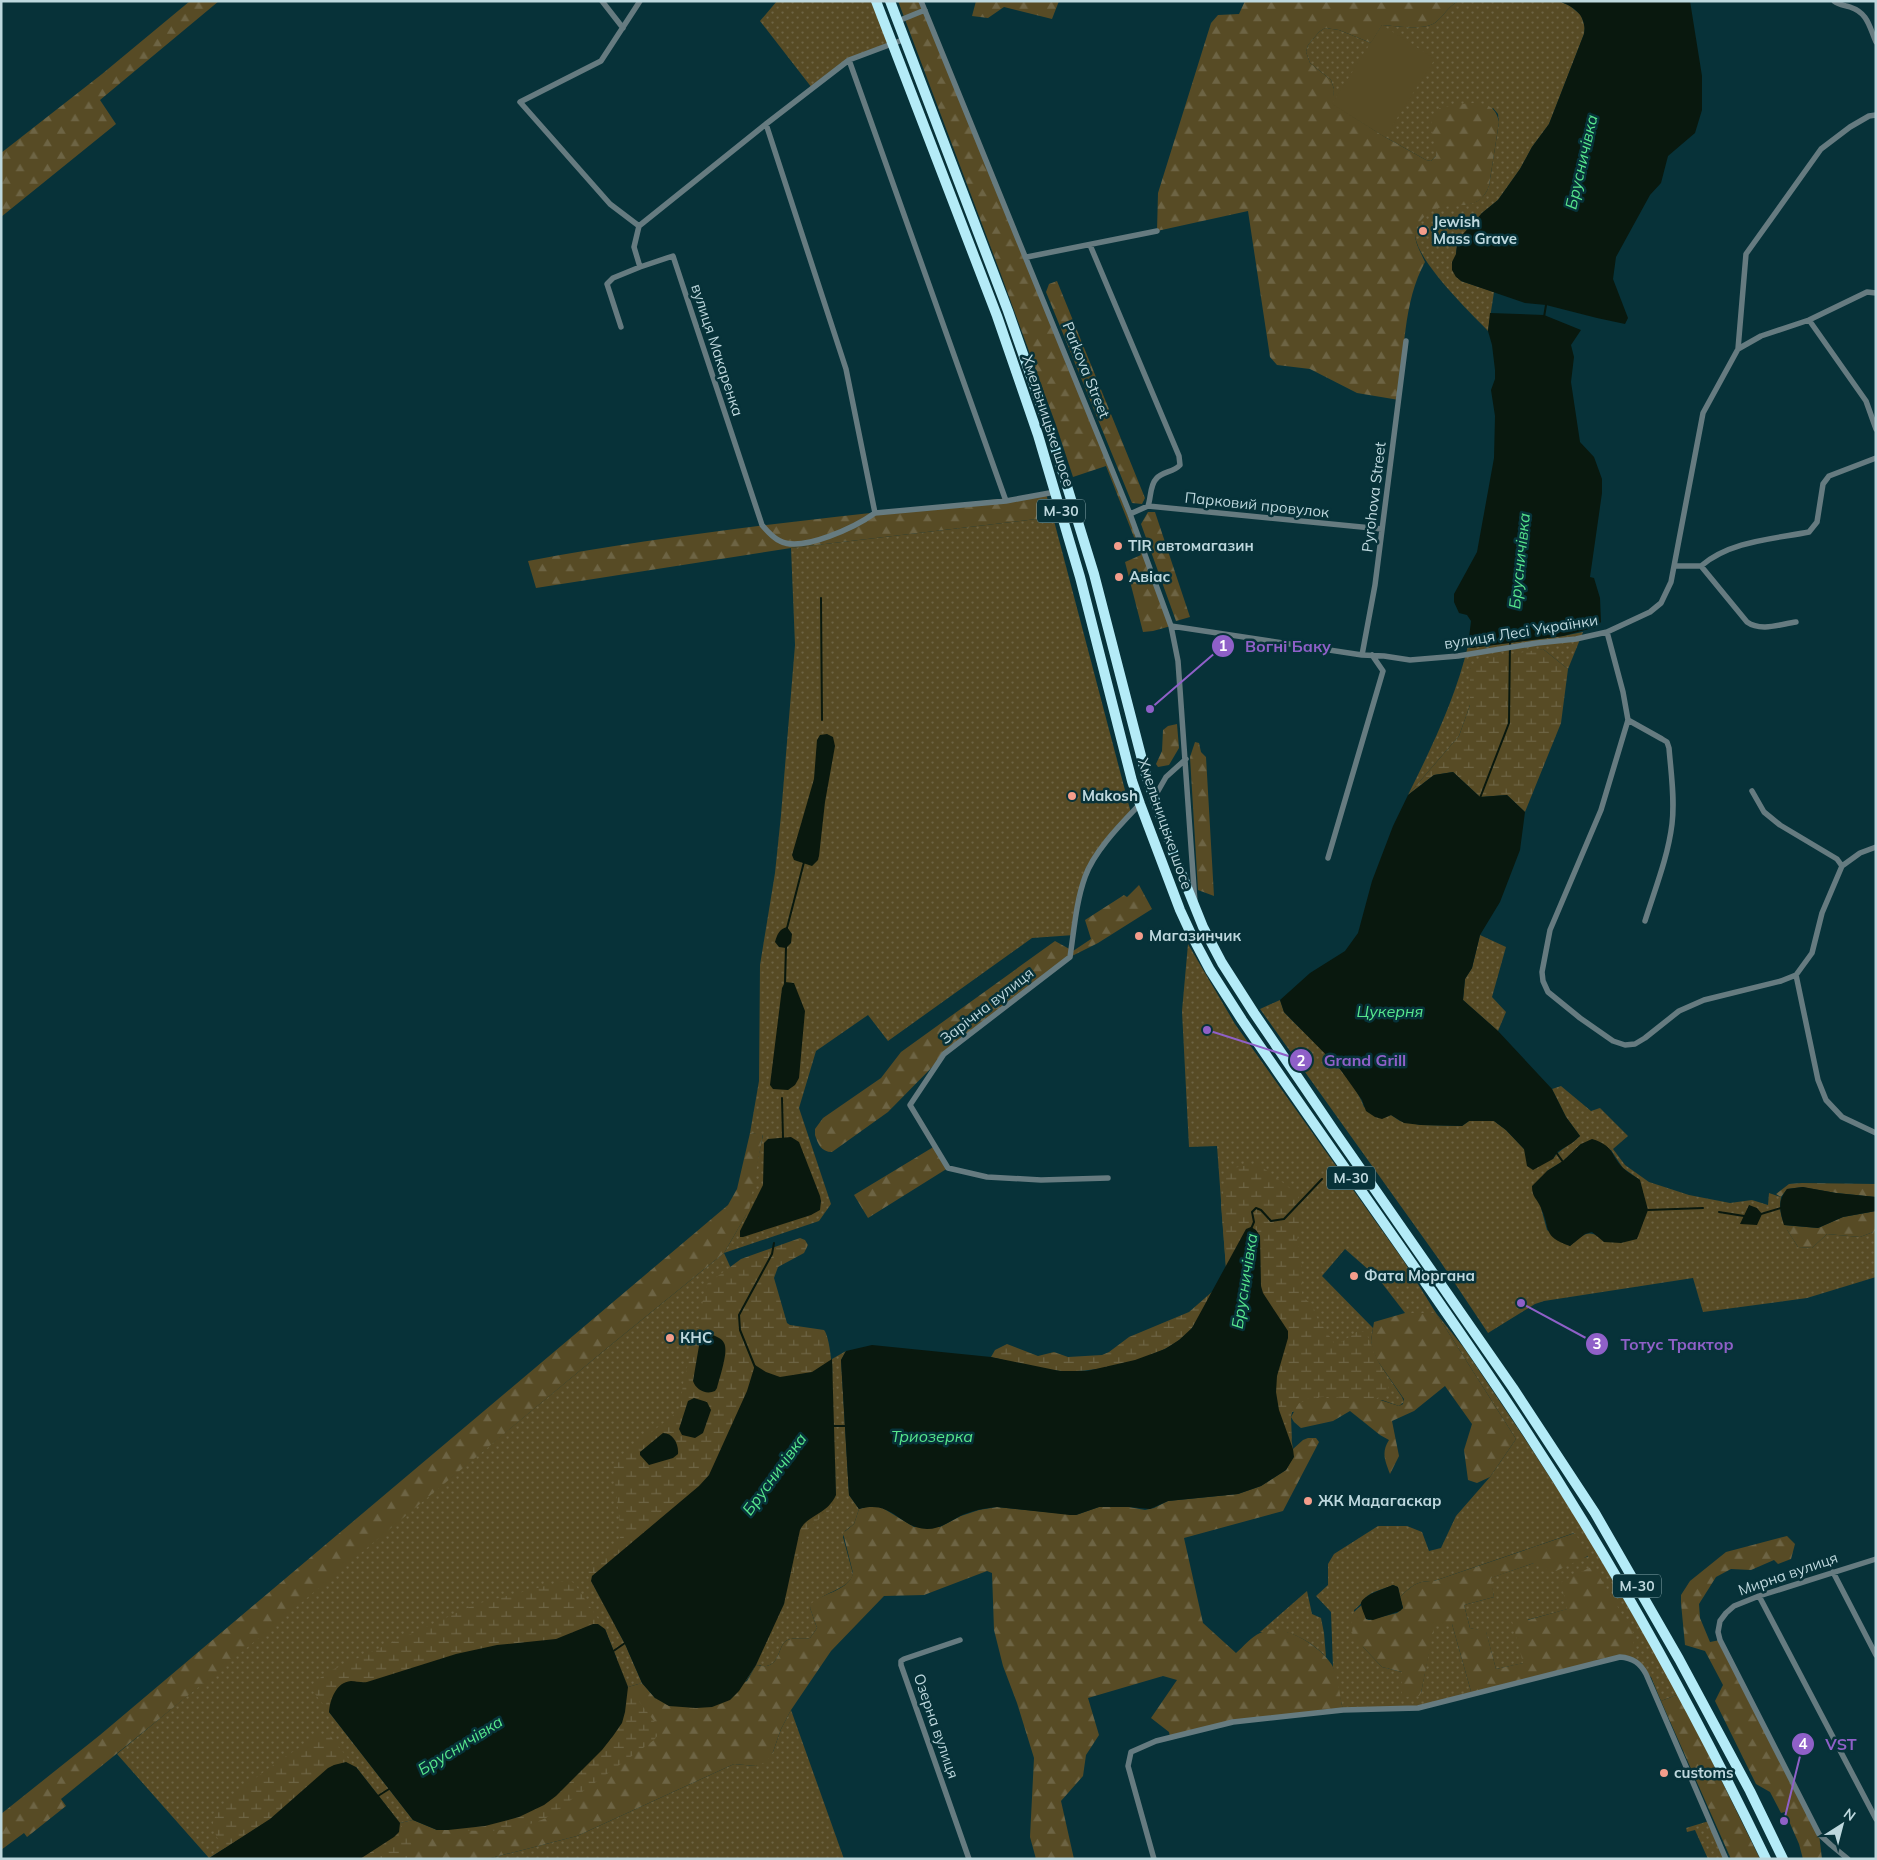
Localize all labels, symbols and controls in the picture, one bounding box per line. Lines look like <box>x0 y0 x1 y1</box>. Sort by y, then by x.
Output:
water label: Брусничівка <box>1560 113 1602 211</box>
place label: Jewish Mass Grave <box>1433 212 1517 248</box>
marker: Jewish Mass Grave <box>1417 225 1429 237</box>
street label: вулиця Макаренка <box>687 281 748 418</box>
street label: Parkova Street <box>1059 319 1114 421</box>
street label: Хмельницьке шосе <box>1018 352 1079 489</box>
street label: Pyrohova Street <box>1357 441 1390 553</box>
street label: Парковий провулок <box>1184 487 1331 522</box>
road number: М-30 <box>1037 500 1085 522</box>
water label: Брусничівка <box>1504 512 1534 610</box>
place label: TIR автомагазин <box>1128 536 1254 555</box>
marker: TIR автомагазин <box>1112 540 1124 552</box>
place label: Авіас <box>1129 567 1171 586</box>
marker: Авіас <box>1113 571 1125 583</box>
street label: вулиця Лесі Українки <box>1443 610 1599 653</box>
callout: Вогні Баку <box>1210 631 1341 662</box>
text: 1 <box>1218 636 1228 655</box>
text: Вогні Баку <box>1245 636 1331 656</box>
street label: Хмельницьке шосе <box>1134 756 1197 892</box>
place label: Makosh <box>1082 786 1138 805</box>
marker: Makosh <box>1066 790 1078 802</box>
place label: Магазинчик <box>1149 926 1242 945</box>
marker: Магазинчик <box>1133 930 1145 942</box>
street label: Зарічна вулиця <box>936 963 1037 1048</box>
water label: Цукерня <box>1357 1001 1424 1021</box>
callout: Grand Grill <box>1289 1045 1416 1076</box>
text: Grand Grill <box>1324 1050 1406 1070</box>
text: 2 <box>1296 1051 1306 1070</box>
road number: М-30 <box>1327 1166 1375 1190</box>
water label: Брусничівка <box>1227 1232 1261 1330</box>
place label: Фата Моргана <box>1364 1266 1475 1285</box>
marker: Фата Моргана <box>1348 1270 1360 1282</box>
place label: КНС <box>680 1328 712 1347</box>
callout: Тотус Трактор <box>1585 1328 1743 1359</box>
marker: КНС <box>664 1332 676 1344</box>
text: 3 <box>1592 1334 1602 1353</box>
text: Тотус Трактор <box>1620 1334 1734 1354</box>
water label: Триозерка <box>891 1426 973 1446</box>
water label: Брусничівка <box>738 1429 811 1519</box>
place label: ЖК Мадагаскар <box>1318 1491 1441 1510</box>
marker: ЖК Мадагаскар <box>1302 1495 1314 1507</box>
street label: Мирна вулиця <box>1736 1548 1840 1599</box>
road number: М-30 <box>1613 1574 1661 1598</box>
street label: Озерна вулиця <box>910 1671 963 1781</box>
water label: Брусничівка <box>414 1711 506 1779</box>
callout: VST <box>1790 1729 1867 1760</box>
text: 4 <box>1798 1734 1808 1753</box>
text: VST <box>1824 1734 1857 1754</box>
place label: customs <box>1674 1763 1733 1782</box>
marker: customs <box>1658 1767 1670 1779</box>
north arrow <box>1817 1800 1867 1850</box>
text: N <box>1840 1804 1859 1825</box>

